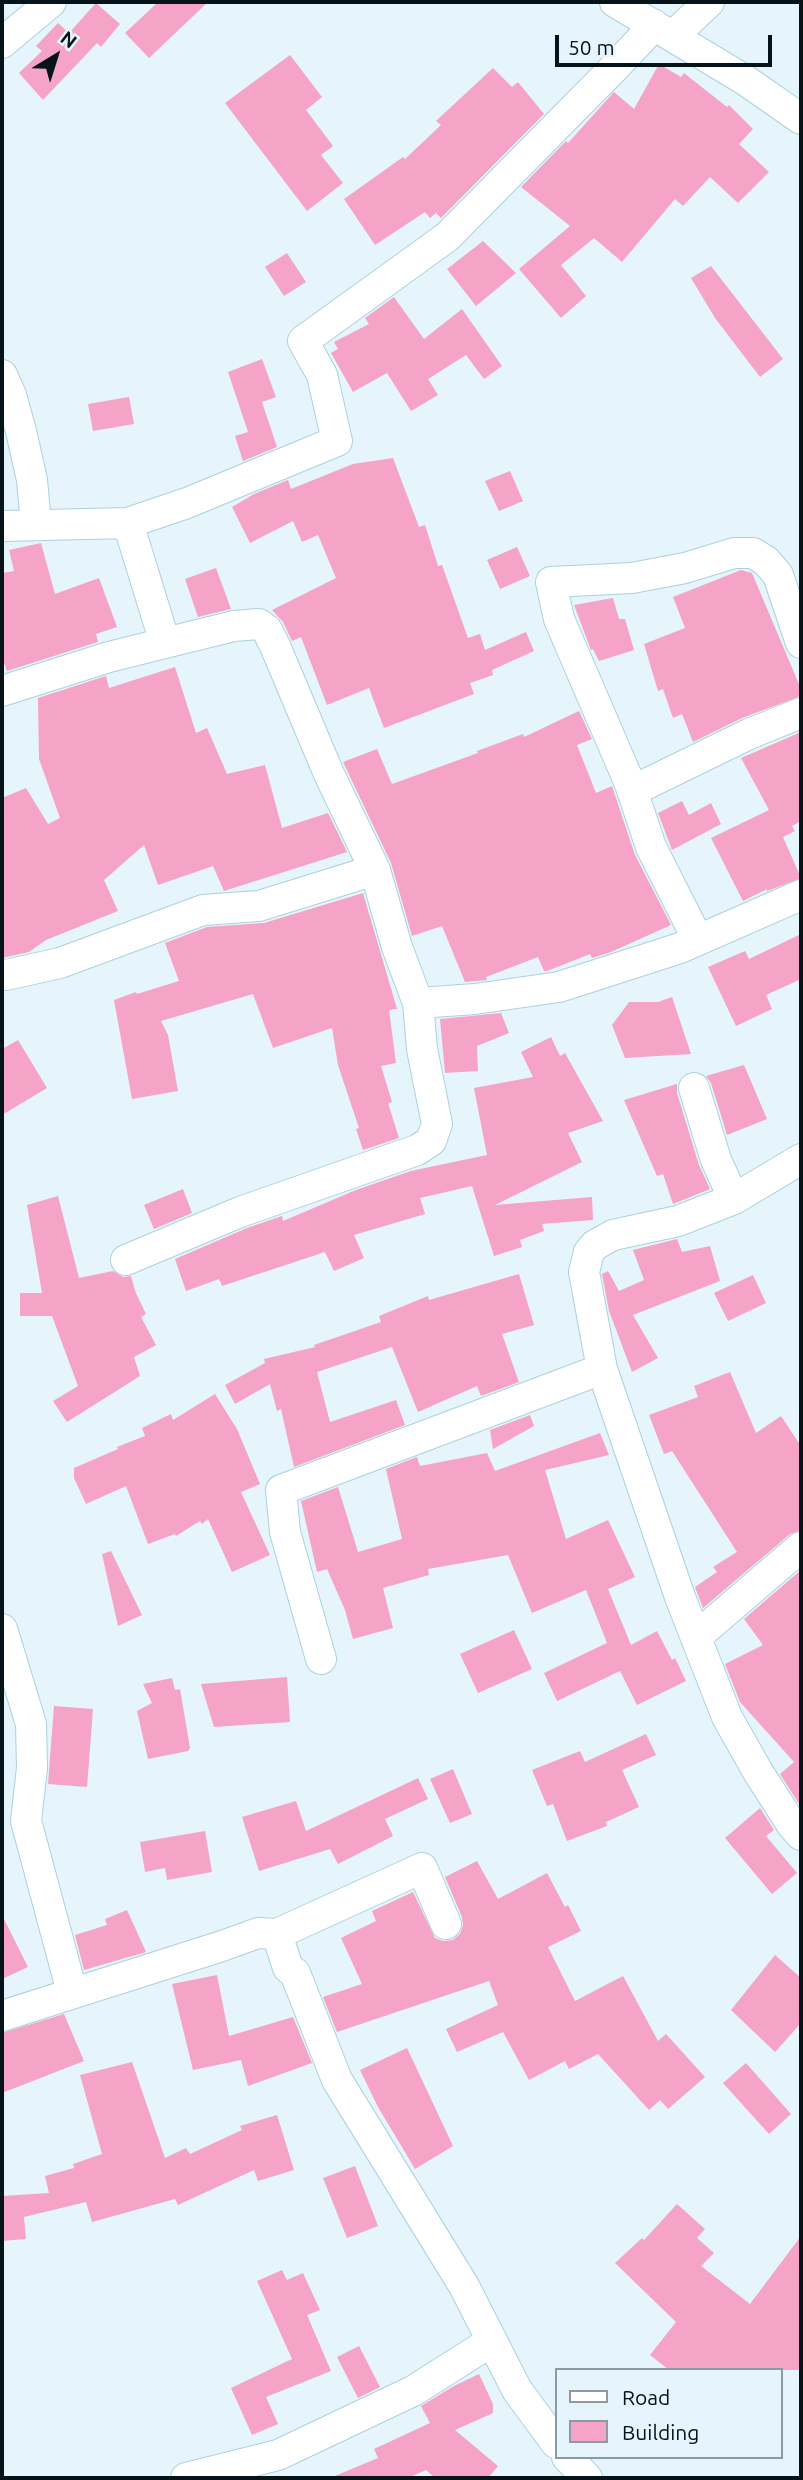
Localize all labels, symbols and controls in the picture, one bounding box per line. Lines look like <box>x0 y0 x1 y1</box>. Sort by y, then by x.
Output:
north arrow <box>21 21 91 91</box>
scale bar <box>558 21 775 65</box>
text: N <box>57 26 81 52</box>
text: 50 m <box>568 35 615 59</box>
legend <box>554 2368 782 2459</box>
text: Road <box>622 2385 670 2409</box>
text: Building <box>622 2420 699 2444</box>

